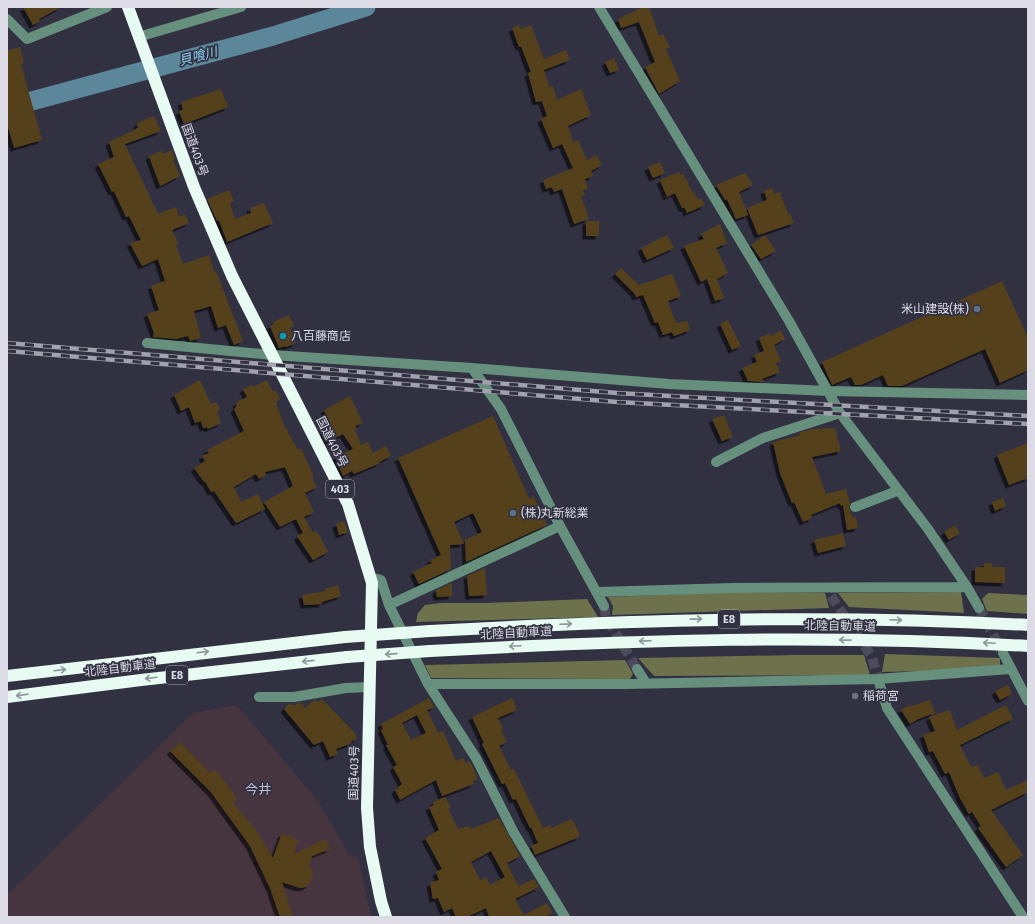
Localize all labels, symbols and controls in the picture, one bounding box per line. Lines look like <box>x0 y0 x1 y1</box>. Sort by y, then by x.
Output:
water label: 貝喰川 <box>177 43 221 68</box>
street label: 国道403号 <box>179 122 211 178</box>
place label: 米山建設(株) <box>901 302 969 316</box>
marker: 米山建設(株) <box>972 304 982 314</box>
place label: 八百藤商店 <box>291 329 351 343</box>
marker: 八百藤商店 <box>278 331 288 341</box>
street label: 国道403号 <box>313 414 351 470</box>
road number: 403 <box>326 480 354 498</box>
place label: (株)丸新総業 <box>521 506 589 520</box>
marker: (株)丸新総業 <box>508 508 518 518</box>
road number: E8 <box>718 610 740 628</box>
one-way arrow <box>689 616 702 623</box>
one-way arrow <box>889 616 902 624</box>
street label: 北陸自動車道 <box>804 618 876 634</box>
one-way arrow <box>559 620 572 628</box>
street label: 北陸自動車道 <box>480 624 552 642</box>
one-way arrow <box>839 636 852 644</box>
one-way arrow <box>639 637 652 645</box>
one-way arrow <box>983 640 996 647</box>
one-way arrow <box>509 643 522 650</box>
one-way arrow <box>196 648 209 656</box>
one-way arrow <box>385 651 398 658</box>
street label: 北陸自動車道 <box>83 657 157 679</box>
one-way arrow <box>302 657 315 665</box>
one-way arrow <box>53 666 66 674</box>
road number: E8 <box>166 666 188 684</box>
one-way arrow <box>145 675 158 682</box>
place label: 稲荷宮 <box>863 689 899 703</box>
one-way arrow <box>16 691 29 699</box>
marker: 稲荷宮 <box>850 691 860 701</box>
street label: 国道403号 <box>347 745 361 801</box>
district label: 今井 <box>245 782 271 797</box>

